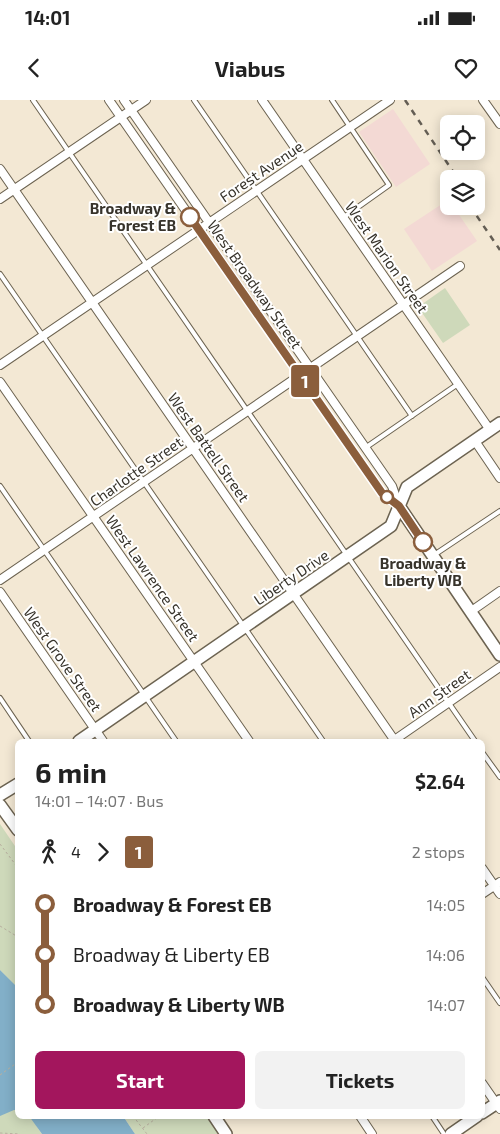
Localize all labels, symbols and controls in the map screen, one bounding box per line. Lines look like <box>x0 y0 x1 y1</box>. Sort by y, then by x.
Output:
text: 14:01 <box>25 6 70 29</box>
icon: back <box>20 54 48 82</box>
icon: heart <box>452 54 480 82</box>
text: Viabus <box>215 55 285 81</box>
map controls <box>440 115 485 215</box>
button: locate <box>440 115 485 160</box>
street label: Forest Avenue <box>216 136 306 206</box>
button: layers <box>440 170 485 215</box>
street label: West Marion Street <box>342 198 432 316</box>
place label: Broadway & Forest EB <box>90 199 177 234</box>
marker: Broadway & Forest EB <box>180 207 200 227</box>
street label: West Broadway Street <box>204 216 306 352</box>
line badge: 1 <box>289 365 321 397</box>
text: 1 <box>301 370 309 392</box>
street label: West Battell Street <box>165 389 254 505</box>
street label: Charlotte Street <box>86 432 186 510</box>
unlabelled marker <box>380 490 394 504</box>
street label: West Lawrence Street <box>103 511 204 645</box>
marker: Broadway & Liberty WB <box>413 532 433 552</box>
street label: Liberty Drive <box>250 545 332 609</box>
place label: Broadway & Liberty WB <box>380 554 467 590</box>
street label: West Grove Street <box>20 603 106 715</box>
street label: Ann Street <box>404 665 474 721</box>
text: 6 min <box>35 755 107 789</box>
text: $2.64 <box>415 770 465 793</box>
text: 14:01 – 14:07 · Bus <box>35 791 164 810</box>
icon: walk <box>35 838 63 866</box>
icon: forward <box>89 838 117 866</box>
text: 1 <box>135 841 143 863</box>
text: 4 <box>71 842 81 861</box>
text: 2 stops <box>412 842 465 861</box>
text: Broadway & Forest EB <box>73 893 272 916</box>
text: 14:05 <box>427 895 465 914</box>
text: Broadway & Liberty EB <box>73 943 270 966</box>
text: 14:06 <box>426 945 465 964</box>
text: Broadway & Liberty WB <box>73 993 285 1016</box>
text: 14:07 <box>427 995 465 1014</box>
button: Start <box>35 1051 245 1109</box>
button: Tickets <box>255 1051 465 1109</box>

